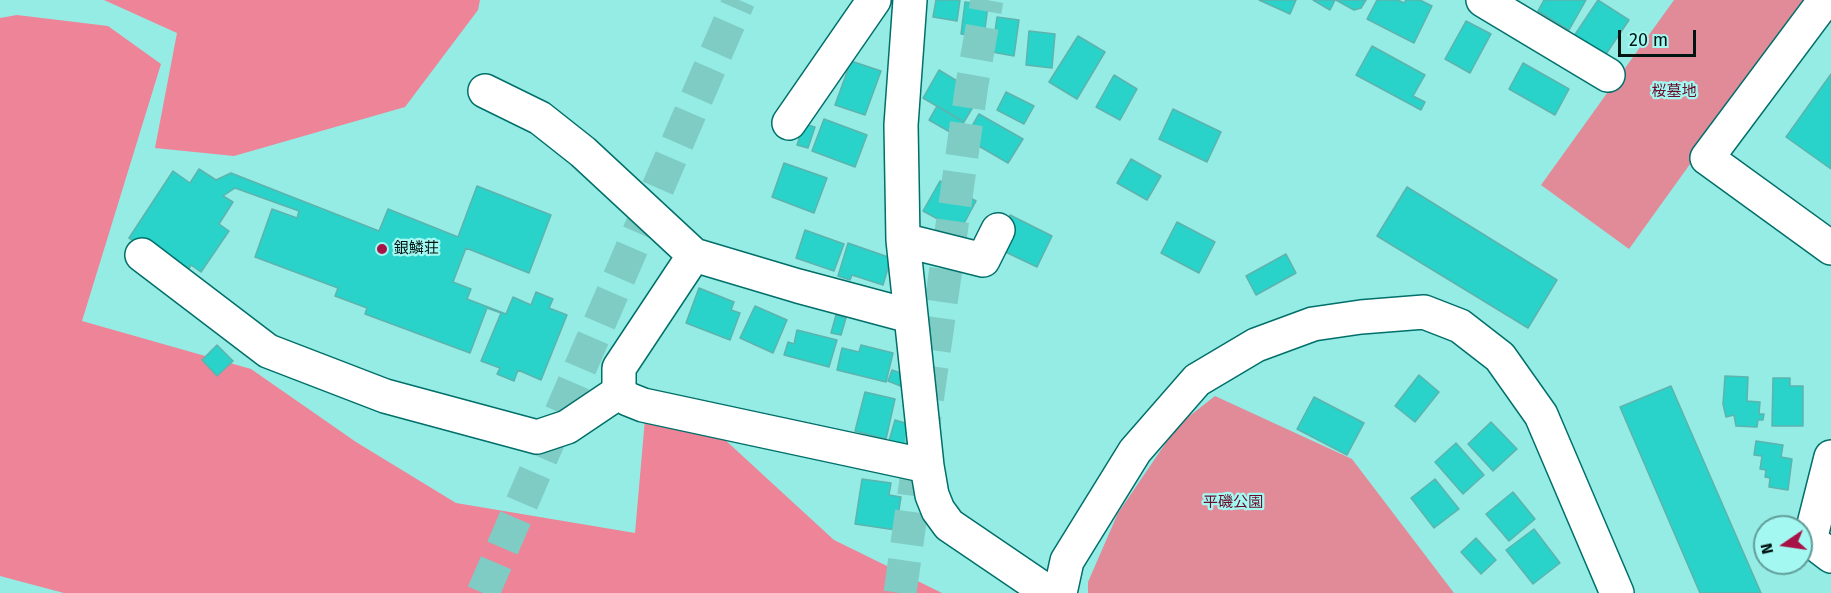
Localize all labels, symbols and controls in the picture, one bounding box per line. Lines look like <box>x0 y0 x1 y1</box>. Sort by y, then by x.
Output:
scale bar <box>1621 18 1699 56</box>
text: 20 m <box>1629 29 1668 51</box>
park label: 桜墓地 <box>1652 83 1696 101</box>
place label: 銀鱗荘 <box>394 240 439 258</box>
marker: 銀鱗荘 <box>375 242 389 256</box>
park label: 平磯公園 <box>1203 494 1263 512</box>
north arrow <box>1753 515 1813 575</box>
text: N <box>1756 541 1777 556</box>

